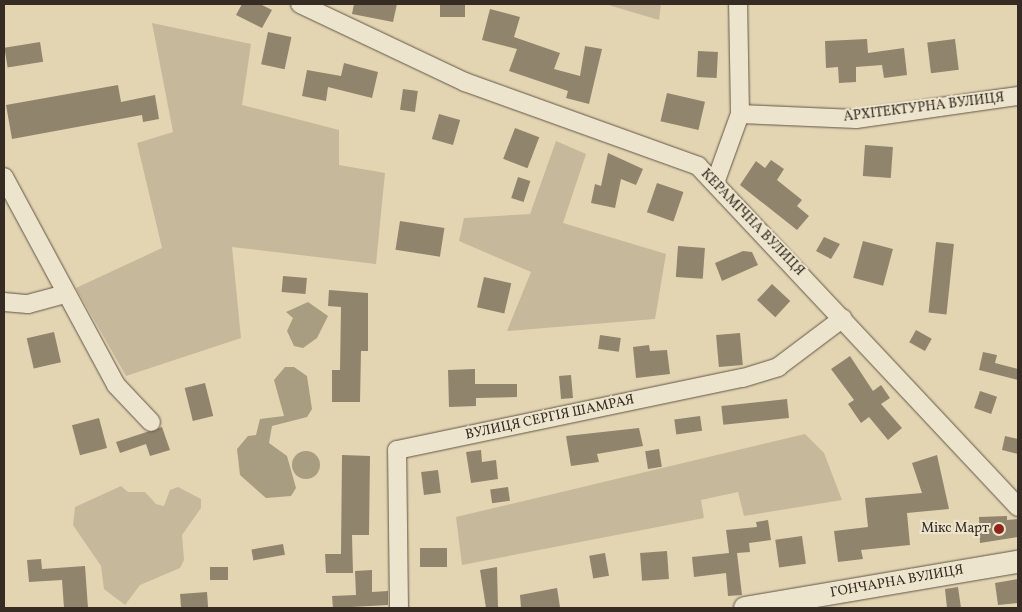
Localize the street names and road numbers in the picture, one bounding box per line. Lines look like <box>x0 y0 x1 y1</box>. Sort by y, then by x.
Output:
street label: АРХІТЕКТУРНА ВУЛИЦЯ <box>843 90 1005 126</box>
street label: КЕРАМІЧНА ВУЛИЦЯ <box>697 166 807 280</box>
street label: ВУЛИЦЯ СЕРГІЯ ШАМРАЯ <box>464 392 636 444</box>
street label: ГОНЧАРНА ВУЛИЦЯ <box>829 562 965 602</box>

